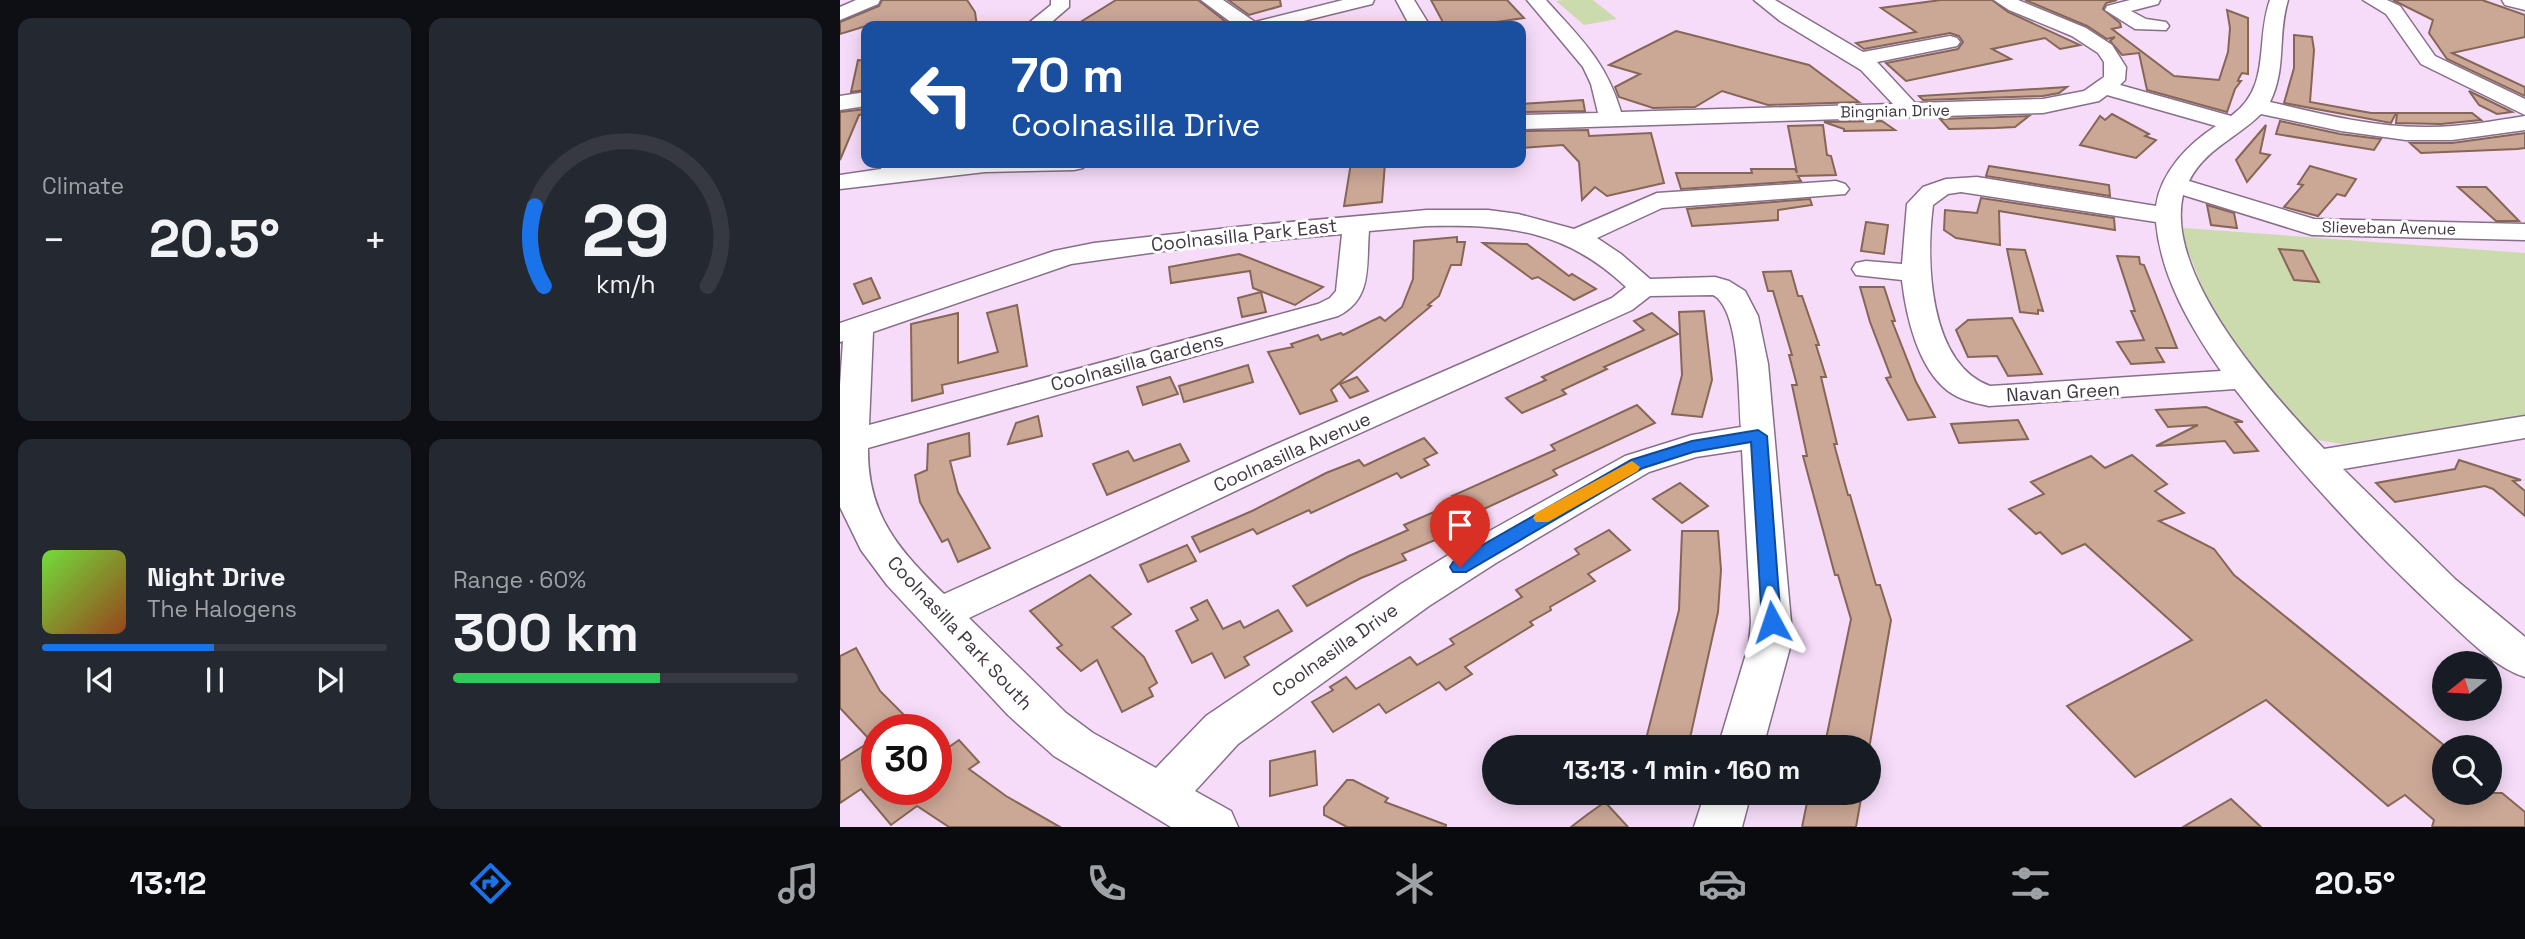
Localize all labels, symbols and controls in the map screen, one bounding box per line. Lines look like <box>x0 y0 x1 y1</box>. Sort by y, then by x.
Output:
text: 70 m <box>1011 44 1124 106</box>
icon: left <box>896 49 987 140</box>
street label: Bingnian Drive <box>1840 100 1950 122</box>
text: Coolnasilla Drive <box>1011 105 1261 145</box>
text: Climate <box>42 171 124 201</box>
text: 29 <box>582 184 669 277</box>
text: 20.5° <box>149 206 280 272</box>
street label: Coolnasilla Park East <box>1150 213 1338 257</box>
text: − <box>42 216 66 264</box>
text: + <box>363 216 387 264</box>
street label: Slieveban Avenue <box>2322 216 2456 240</box>
text: km/h <box>596 267 655 299</box>
street label: Coolnasilla Gardens <box>1048 327 1226 397</box>
street label: Navan Green <box>2005 377 2121 407</box>
street label: Coolnasilla Avenue <box>1210 406 1374 498</box>
pin <box>1430 495 1490 567</box>
icon: arrive <box>1441 506 1479 544</box>
street label: Coolnasilla Park South <box>882 550 1038 716</box>
text: Night Drive <box>147 560 285 594</box>
text: Range · 60% <box>453 565 586 595</box>
position arrow <box>1735 585 1809 659</box>
text: The Halogens <box>147 594 297 624</box>
street label: Coolnasilla Drive <box>1267 597 1403 703</box>
text: 300 km <box>453 600 639 666</box>
north arrow <box>2432 651 2502 721</box>
map controls <box>2432 651 2502 805</box>
icon: previous <box>81 661 119 699</box>
icon: pause <box>196 661 234 699</box>
icon: next <box>311 661 349 699</box>
speed limit sign: 30 <box>861 714 952 805</box>
button: search <box>2432 735 2502 805</box>
text: 13:13 · 1 min · 160 m <box>1563 753 1800 787</box>
icon: directions <box>466 859 515 908</box>
icon: music <box>774 859 823 908</box>
icon: phone <box>1082 859 1131 908</box>
icon: climate <box>1390 859 1439 908</box>
icon: car <box>1698 859 1747 908</box>
icon: filters <box>2006 859 2055 908</box>
text: 13:12 <box>130 863 207 903</box>
text: 20.5° <box>2315 863 2395 903</box>

